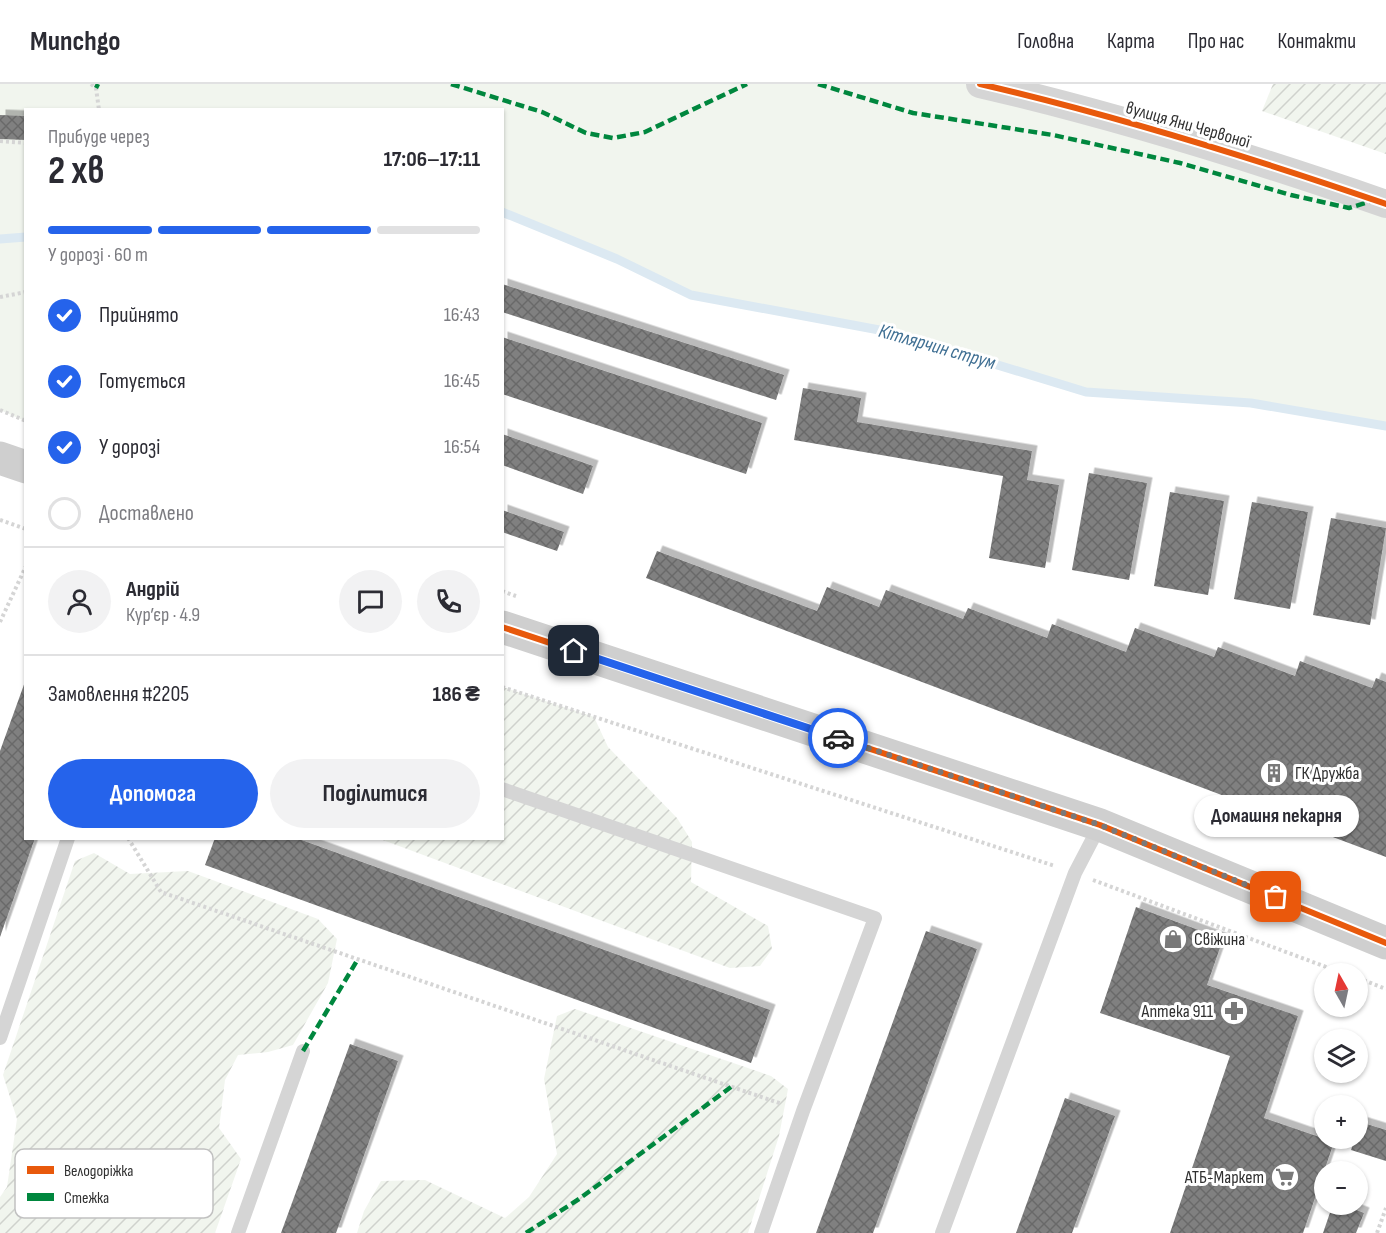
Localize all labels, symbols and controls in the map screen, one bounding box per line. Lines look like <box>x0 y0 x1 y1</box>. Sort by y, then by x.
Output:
text: Munchgo <box>30 25 121 58</box>
text: Головна <box>1017 29 1074 54</box>
text: Карта <box>1107 29 1155 54</box>
text: Про нас <box>1188 29 1244 54</box>
text: Контакти <box>1277 29 1356 54</box>
street label: вулиця Яни Червоної <box>1123 97 1253 153</box>
text: Прибуде через <box>48 125 150 149</box>
text: 17:06–17:11 <box>383 146 480 173</box>
text: 2 хв <box>48 148 104 195</box>
text: У дорозі · 60 m <box>48 243 148 267</box>
icon: check <box>48 299 81 332</box>
text: Прийнято <box>99 302 179 329</box>
text: 16:43 <box>444 303 480 327</box>
water label: Кітлярчин струм <box>876 319 999 375</box>
icon: check <box>48 365 81 398</box>
text: Готується <box>99 368 186 395</box>
text: 16:45 <box>444 369 480 393</box>
icon: check <box>48 431 81 464</box>
text: У дорозі <box>99 434 160 461</box>
text: 16:54 <box>444 435 480 459</box>
text: Доставлено <box>99 500 194 527</box>
button: person <box>48 570 111 633</box>
button: chat <box>339 570 402 633</box>
button: phone <box>417 570 480 633</box>
text: Андрій <box>126 576 180 603</box>
text: Кур’єр · 4.9 <box>126 603 200 627</box>
pin <box>548 625 599 676</box>
icon: home <box>557 634 590 667</box>
text: Замовлення #2205 <box>48 681 189 708</box>
text: 186 ₴ <box>433 681 480 708</box>
courier <box>808 708 868 768</box>
icon: car <box>822 722 855 755</box>
building icon: ГК Дружба <box>1258 757 1290 789</box>
button: Допомога <box>48 759 258 828</box>
button: Поділитися <box>270 759 480 828</box>
place label: ГК Дружба <box>1295 763 1360 784</box>
callout: Домашня пекарня <box>1194 795 1358 837</box>
text: Домашня пекарня <box>1211 804 1342 828</box>
pin <box>1250 871 1301 922</box>
icon: bag <box>1259 880 1292 913</box>
shop icon: Свіжина <box>1157 923 1189 955</box>
place label: Свіжина <box>1194 929 1245 950</box>
north arrow <box>1314 963 1368 1017</box>
map controls <box>1314 963 1368 1215</box>
pharmacy icon: Аптека 911 <box>1218 995 1250 1027</box>
place label: Аптека 911 <box>1140 1001 1214 1022</box>
button: layers <box>1314 1029 1368 1083</box>
button: + <box>1314 1095 1368 1149</box>
legend <box>15 1149 213 1218</box>
supermarket icon: АТБ-Маркет <box>1269 1161 1301 1193</box>
button: − <box>1314 1161 1368 1215</box>
text: Велодоріжка <box>64 1162 133 1181</box>
place label: АТБ-Маркет <box>1184 1167 1264 1188</box>
text: Стежка <box>64 1189 109 1208</box>

